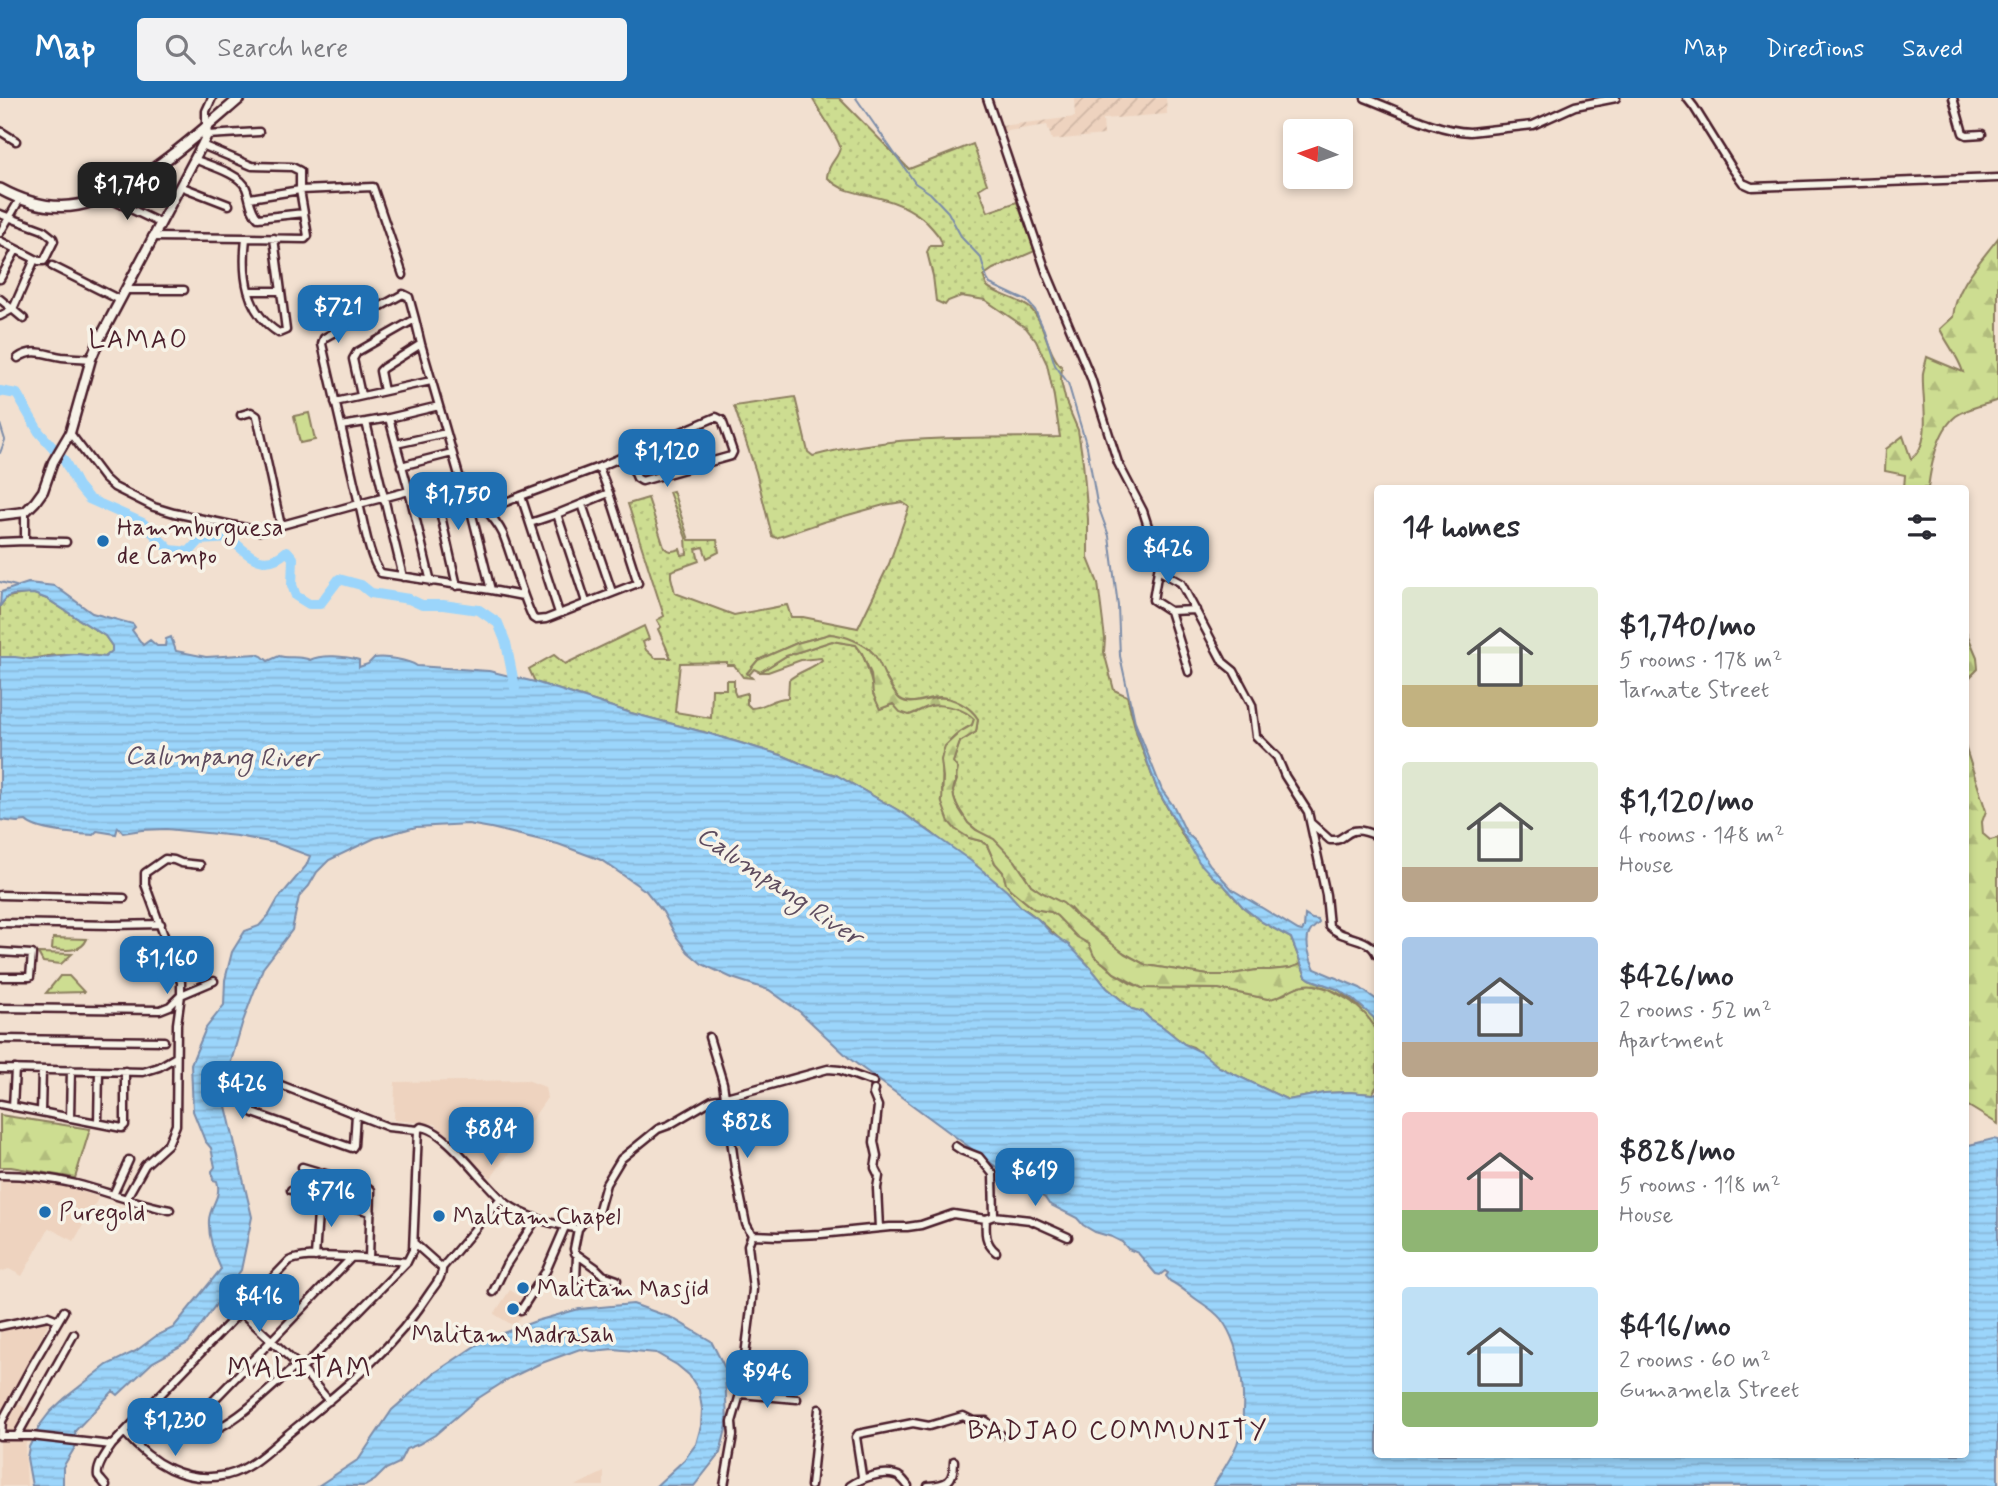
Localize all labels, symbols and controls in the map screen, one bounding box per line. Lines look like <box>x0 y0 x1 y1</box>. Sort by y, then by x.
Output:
search box <box>137 18 627 81</box>
text: Map <box>35 27 95 71</box>
icon: search <box>161 30 199 68</box>
text: Search here <box>217 32 348 66</box>
text: Map <box>1684 34 1728 65</box>
text: Directions <box>1766 34 1864 65</box>
text: Saved <box>1902 34 1963 65</box>
north arrow <box>1283 119 1353 189</box>
map controls <box>1283 119 1353 189</box>
pin: $1,740 <box>70 162 184 222</box>
text: $1,740 <box>94 170 160 200</box>
pin: $721 <box>297 286 379 345</box>
text: $721 <box>314 293 362 323</box>
district label: LAMAO <box>89 324 189 358</box>
pin: $1,120 <box>610 430 724 489</box>
text: $1,120 <box>634 437 700 467</box>
pin: $1,750 <box>401 472 515 532</box>
text: $1,750 <box>425 480 491 510</box>
text: 14 homes <box>1402 508 1520 547</box>
icon: filters <box>1903 508 1941 546</box>
place label: Hammburguesa de Campo <box>117 513 283 572</box>
pin: $426 <box>1127 526 1209 586</box>
marker: Hammburguesa de Campo <box>95 533 111 549</box>
text: $426 <box>1143 534 1193 564</box>
text: $1,740/mo <box>1619 607 1756 646</box>
icon: home <box>1458 615 1542 699</box>
text: 5 rooms · 178 m² <box>1619 646 1782 676</box>
text: Tarnate Street <box>1619 676 1769 706</box>
water label: Calumpang River <box>124 739 321 779</box>
text: $1,120/mo <box>1619 782 1754 821</box>
icon: home <box>1458 790 1542 874</box>
water label: Calumpang River <box>688 819 871 958</box>
text: 4 rooms · 148 m² <box>1619 821 1784 851</box>
text: House <box>1619 851 1673 881</box>
pin: $1,160 <box>110 936 224 996</box>
text: $1,160 <box>136 944 198 974</box>
text: $426/mo <box>1619 957 1734 996</box>
icon: home <box>1458 965 1542 1049</box>
text: 2 rooms · 52 m² <box>1619 996 1772 1026</box>
text: Apartment <box>1619 1026 1724 1056</box>
pin: $426 <box>201 1062 283 1121</box>
text: $426 <box>217 1069 267 1099</box>
pin: $828 <box>706 1100 788 1160</box>
pin: $884 <box>450 1108 532 1167</box>
text: $828 <box>721 1108 773 1138</box>
text: $884 <box>465 1115 517 1145</box>
text: $828/mo <box>1619 1132 1735 1171</box>
icon: home <box>1458 1140 1542 1224</box>
pin: $619 <box>994 1148 1076 1208</box>
text: $619 <box>1011 1156 1059 1186</box>
pin: $716 <box>290 1170 372 1229</box>
text: 5 rooms · 118 m² <box>1619 1171 1781 1201</box>
text: $716 <box>307 1177 355 1207</box>
place label: Puregold <box>59 1198 145 1231</box>
text: House <box>1619 1201 1673 1231</box>
place label: Malitam Chapel <box>453 1202 621 1233</box>
marker: Puregold <box>37 1204 53 1220</box>
marker: Malitam Chapel <box>431 1208 447 1224</box>
pin: $416 <box>218 1274 300 1334</box>
place label: Malitam Masjid <box>537 1274 709 1305</box>
marker: Malitam Masjid <box>515 1280 531 1296</box>
text: $416 <box>235 1282 283 1312</box>
marker: Malitam Madrasah <box>505 1301 521 1317</box>
text: $416/mo <box>1619 1307 1731 1346</box>
icon: home <box>1458 1315 1542 1399</box>
place label: Malitam Madrasah <box>412 1320 614 1351</box>
text: 2 rooms · 60 m² <box>1619 1346 1771 1376</box>
pin: $946 <box>726 1350 808 1410</box>
district label: MALITAM <box>227 1351 373 1388</box>
text: $946 <box>742 1358 792 1388</box>
text: Gumamela Street <box>1619 1376 1799 1406</box>
pin: $1,230 <box>118 1398 232 1458</box>
text: $1,230 <box>143 1406 207 1436</box>
district label: BADJAO COMMUNITY <box>968 1415 1268 1449</box>

